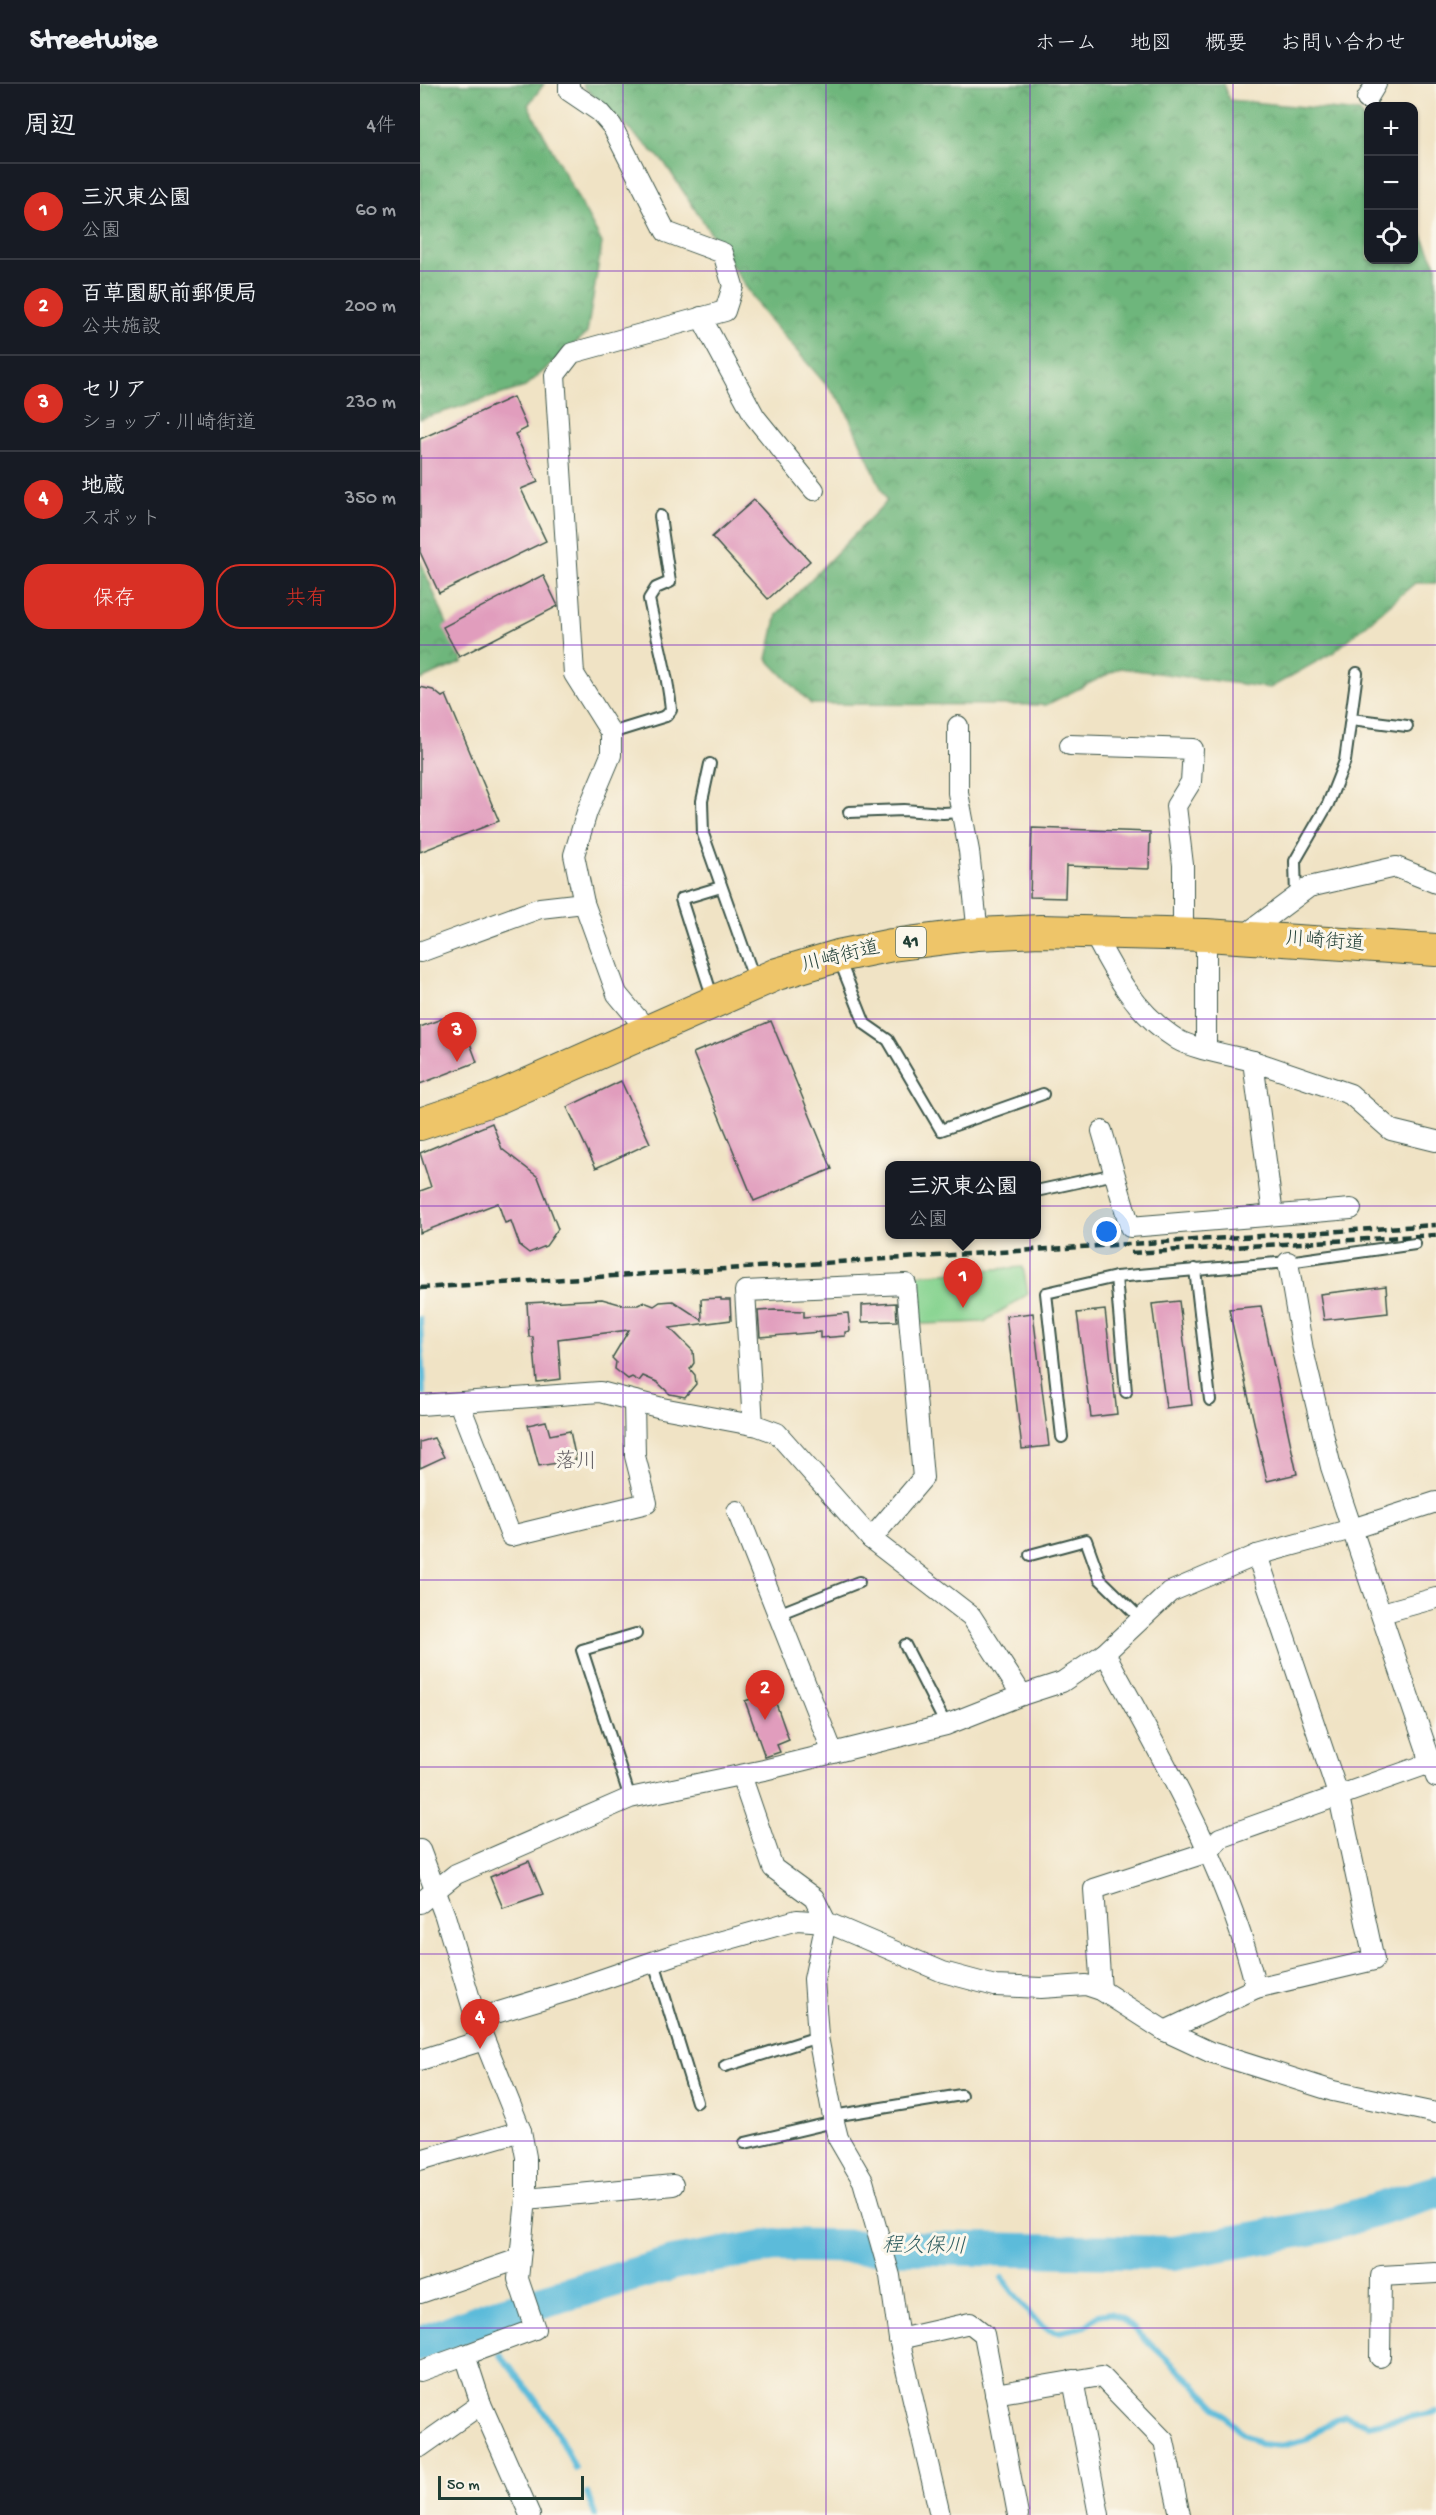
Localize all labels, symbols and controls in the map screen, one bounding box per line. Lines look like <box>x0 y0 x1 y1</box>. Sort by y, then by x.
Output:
text: Streetwise <box>30 25 157 58</box>
text: ホーム <box>1035 33 1097 58</box>
text: 地図 <box>1130 33 1172 58</box>
text: 概要 <box>1205 33 1247 58</box>
text: お問い合わせ <box>1280 33 1406 58</box>
map controls <box>1364 102 1418 264</box>
button: + <box>1364 102 1418 156</box>
text: 周辺 <box>24 113 76 144</box>
text: 4件 <box>367 116 396 139</box>
button: − <box>1364 156 1418 210</box>
text: 三沢東公園 <box>81 187 191 213</box>
text: 1 <box>39 200 48 223</box>
text: 60 m <box>356 200 396 223</box>
button: locate <box>1364 210 1418 264</box>
text: 公園 <box>81 221 121 244</box>
text: 百草園駅前郵便局 <box>81 283 257 309</box>
text: 2 <box>39 296 48 319</box>
text: 200 m <box>345 296 396 319</box>
text: 公共施設 <box>81 317 161 340</box>
text: セリア <box>81 379 147 405</box>
text: 3 <box>38 392 49 415</box>
text: 230 m <box>346 392 396 415</box>
text: ショップ · 川崎街道 <box>81 413 256 436</box>
text: 地蔵 <box>81 475 125 501</box>
text: 4 <box>39 488 48 511</box>
text: 350 m <box>345 488 396 511</box>
text: スポット <box>81 509 161 532</box>
button: 保存 <box>24 564 204 629</box>
button: 共有 <box>216 564 396 629</box>
road number: 41 <box>896 927 926 957</box>
street label: 川崎街道 <box>1284 927 1366 957</box>
street label: 川崎街道 <box>799 935 883 979</box>
pin: 3 <box>438 1012 477 1062</box>
popup <box>885 1161 1041 1239</box>
text: 三沢東公園 <box>908 1176 1018 1202</box>
text: 公園 <box>908 1210 948 1233</box>
your location <box>1092 1217 1121 1246</box>
pin: 1 <box>944 1258 982 1308</box>
district label: 落川 <box>555 1449 597 1476</box>
pin: 2 <box>746 1670 784 1720</box>
pin: 4 <box>460 2000 500 2049</box>
water label: 程久保川 <box>882 2234 966 2261</box>
scale bar <box>438 2473 584 2500</box>
text: 50 m <box>447 2477 480 2496</box>

